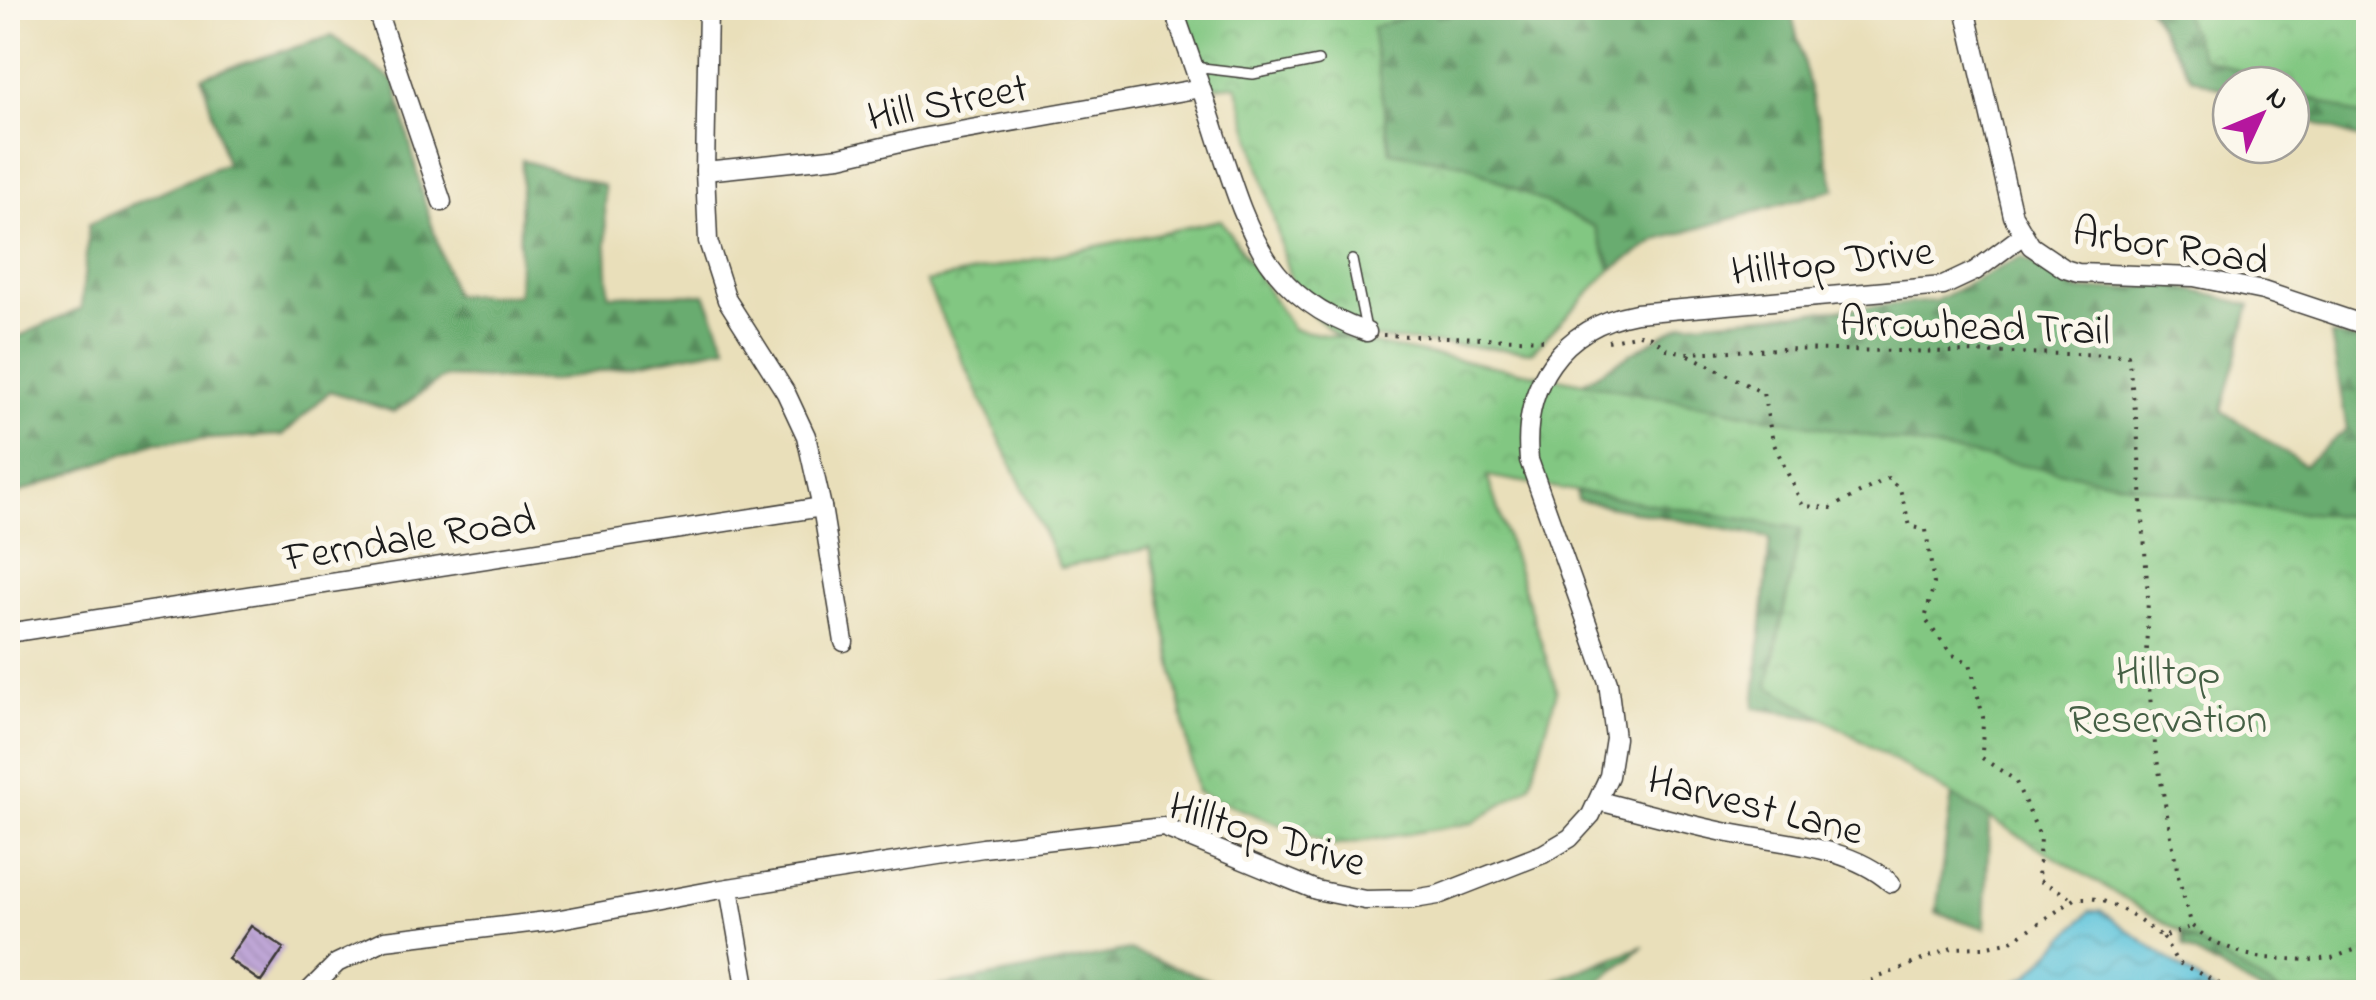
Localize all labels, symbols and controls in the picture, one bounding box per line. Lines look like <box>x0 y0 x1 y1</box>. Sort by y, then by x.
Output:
street label: Hill Street <box>862 59 1033 150</box>
north arrow <box>2211 65 2311 165</box>
text: N <box>2255 79 2298 121</box>
street label: Arbor Road <box>2068 203 2273 294</box>
street label: Hilltop Drive <box>1728 223 1937 304</box>
street label: Arrowhead Trail <box>1839 293 2111 364</box>
street label: Ferndale Road <box>279 490 540 591</box>
park label: Hilltop Reservation <box>2069 643 2267 752</box>
street label: Harvest Lane <box>1641 751 1869 864</box>
street label: Hilltop Drive <box>1161 777 1373 895</box>

